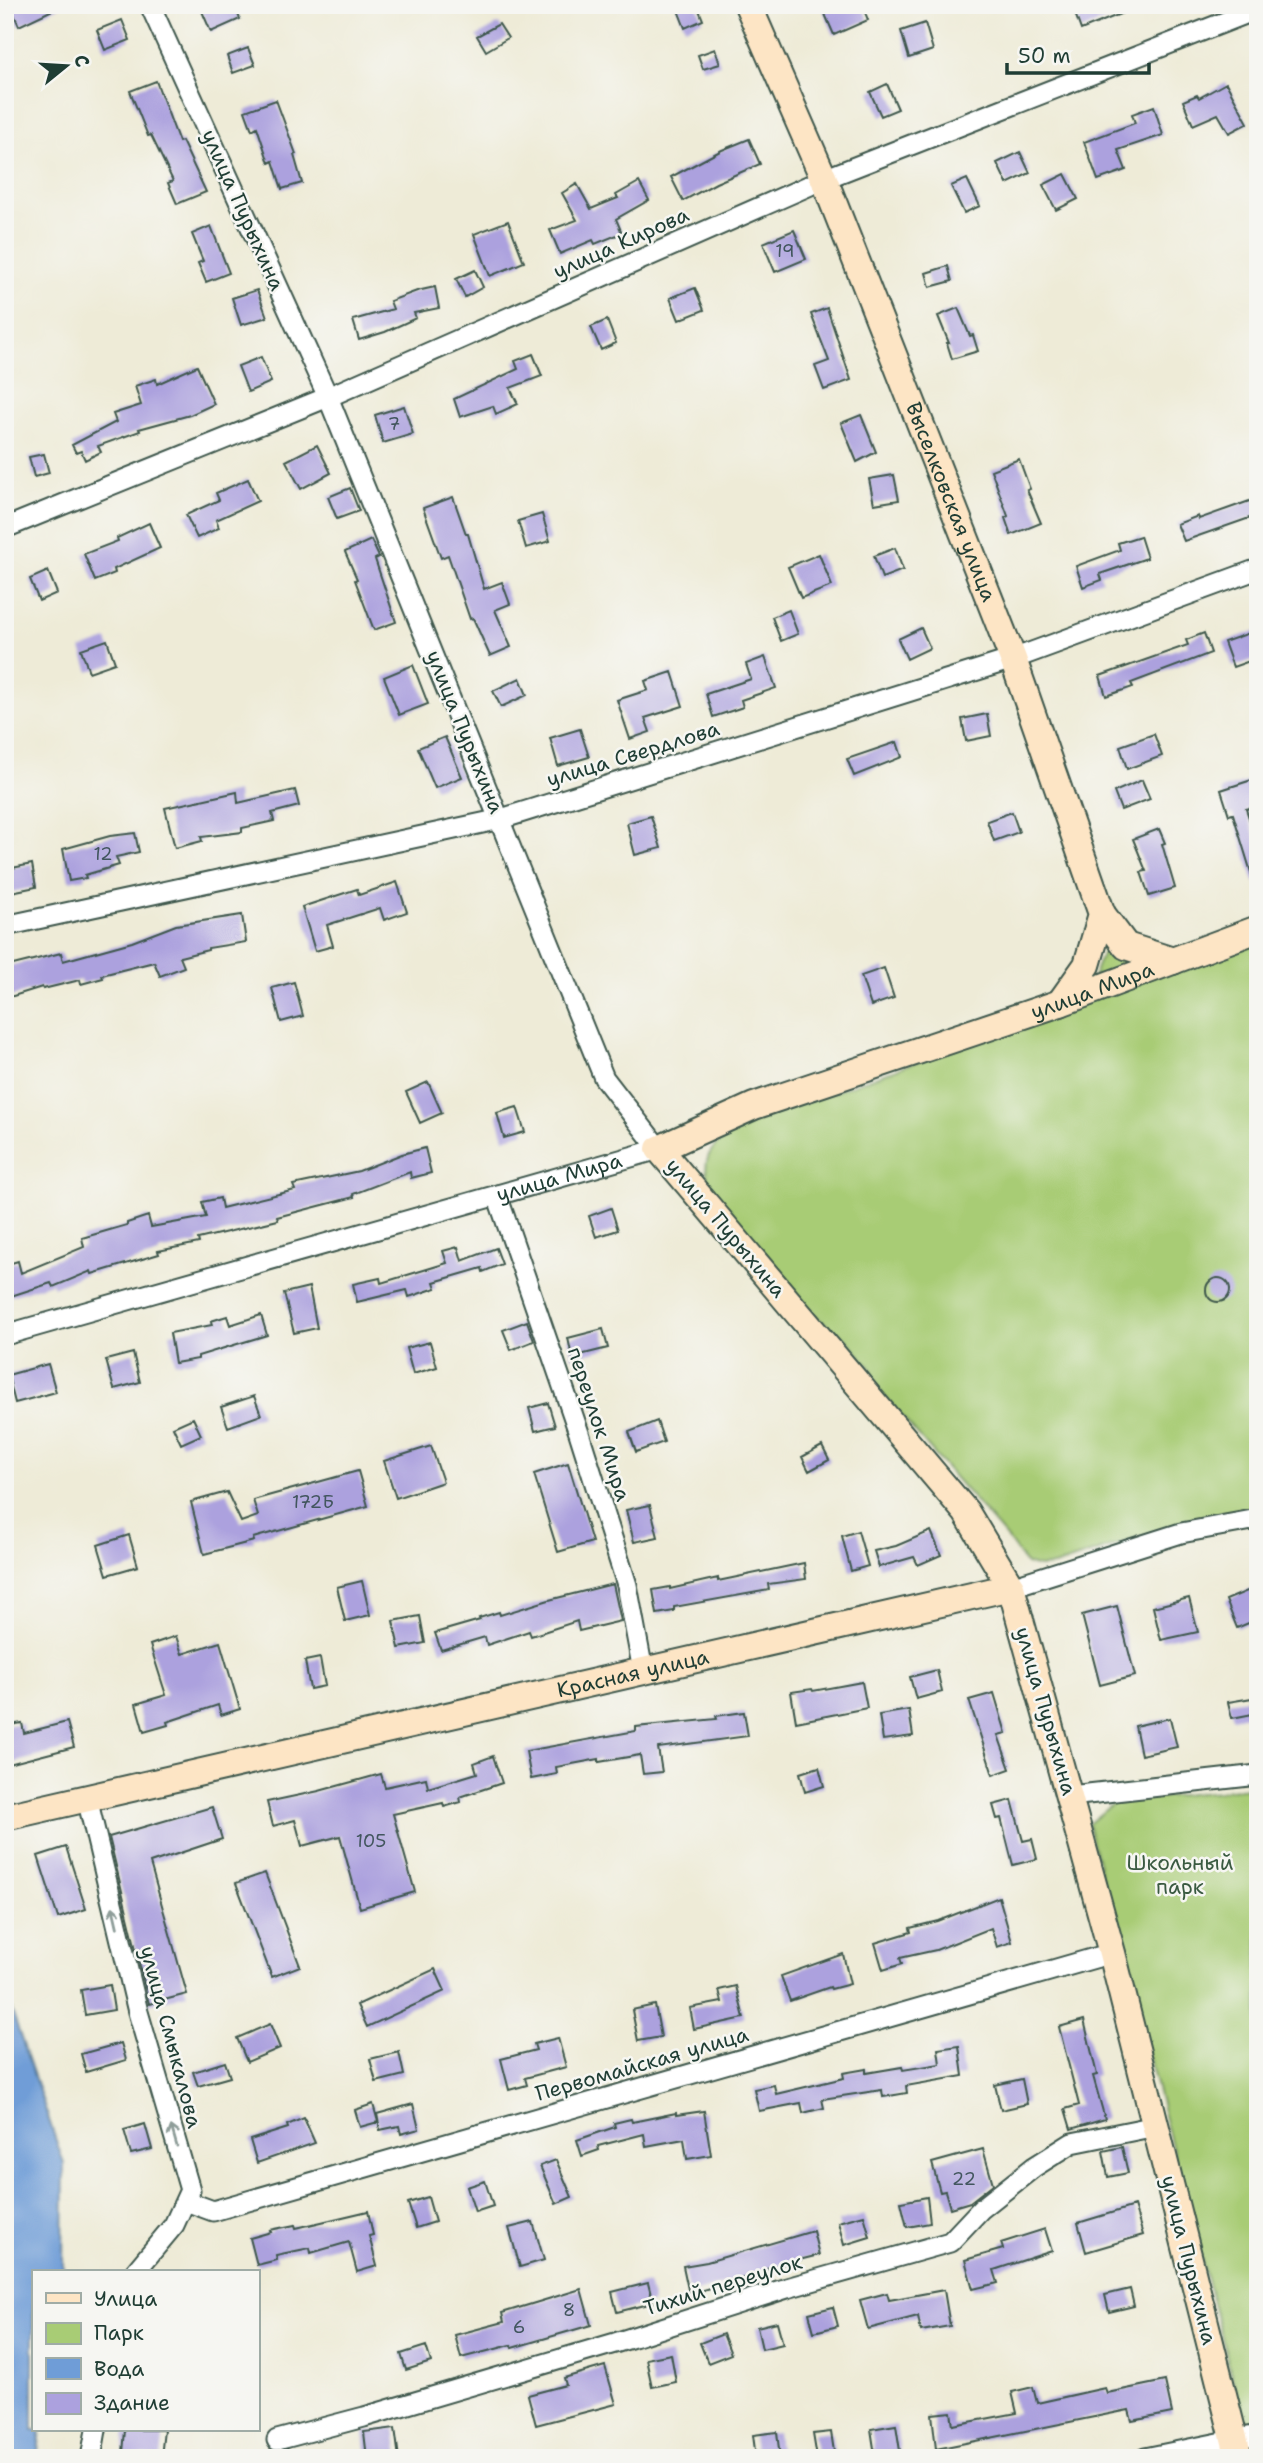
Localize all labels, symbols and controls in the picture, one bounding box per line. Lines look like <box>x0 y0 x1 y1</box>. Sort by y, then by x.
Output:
north arrow <box>32 32 102 102</box>
scale bar <box>1007 32 1149 76</box>
text: 50 m <box>1018 42 1071 70</box>
text: С <box>68 51 95 70</box>
street label: улица Пурыхина <box>195 125 291 295</box>
street label: улица Кирова <box>549 201 693 285</box>
house number: 19 <box>775 239 795 263</box>
street label: Выселковская улица <box>899 398 1003 606</box>
house number: 7 <box>388 412 400 436</box>
street label: улица Пурыхина <box>419 646 511 818</box>
street label: улица Свердлова <box>543 714 723 794</box>
house number: 12 <box>93 842 113 866</box>
street label: улица Мира <box>1027 955 1158 1026</box>
street label: улица Мира <box>493 1146 625 1209</box>
street label: улица Пурыхина <box>659 1152 793 1304</box>
street label: переулок Мира <box>561 1343 637 1505</box>
house number: 172Б <box>292 1490 334 1514</box>
street label: улица Пурыхина <box>1009 1624 1083 1798</box>
street label: Красная улица <box>554 1643 712 1704</box>
house number: 105 <box>356 1829 386 1853</box>
park label: Школьный парк <box>1127 1849 1234 1901</box>
one-way arrow <box>108 1906 121 1929</box>
street label: улица Смыкалова <box>133 1943 209 2131</box>
street label: Первомайская улица <box>532 2020 752 2108</box>
one-way arrow <box>167 2126 180 2148</box>
house number: 22 <box>952 2167 976 2191</box>
street label: улица Пурыхина <box>1154 2172 1224 2348</box>
street label: Тихий переулок <box>640 2248 806 2322</box>
legend <box>32 2270 259 2432</box>
text: Улица <box>94 2285 157 2313</box>
house number: 8 <box>563 2298 575 2322</box>
house number: 6 <box>513 2315 525 2339</box>
text: Парк <box>94 2319 144 2347</box>
text: Вода <box>94 2355 144 2383</box>
text: Здание <box>94 2389 170 2417</box>

